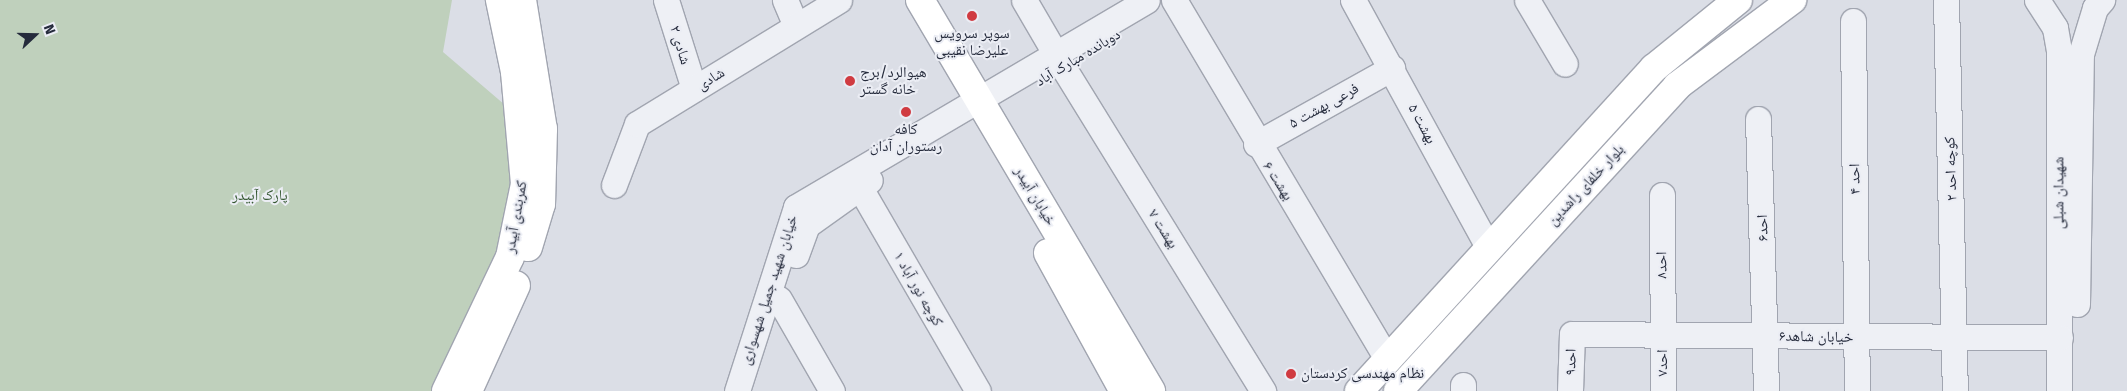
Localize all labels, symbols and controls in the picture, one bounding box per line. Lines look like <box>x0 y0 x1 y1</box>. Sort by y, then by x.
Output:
north arrow <box>10 10 60 60</box>
marker: سوپر سرویس علیرضا نقیبی <box>966 10 978 22</box>
text: N <box>40 22 59 37</box>
street label: شادی ۲ <box>666 23 694 67</box>
place label: سوپر سرویس علیرضا نقیبی <box>934 24 1010 59</box>
street label: دوبانده مبارک آباد <box>1032 26 1124 90</box>
place label: هیوالرد/برج خانه گستر <box>860 63 927 98</box>
street label: شادی <box>694 64 728 94</box>
marker: هیوالرد/برج خانه گستر <box>844 75 856 87</box>
street label: فرعی بهشت ۵ <box>1286 79 1362 133</box>
street label: بهشت ۵ <box>1404 101 1440 147</box>
marker: کافه رستوران آدان <box>900 106 912 118</box>
place label: کافه رستوران آدان <box>870 120 942 155</box>
street label: کوچه احد ۲ <box>1941 136 1961 202</box>
street label: بلوار خلفای راشدین <box>1544 141 1628 229</box>
street label: شهیدان شبلی <box>2050 157 2068 229</box>
street label: بهشت ۶ <box>1259 158 1297 204</box>
street label: خیابان آبیدر <box>1010 163 1060 229</box>
street label: احد ۴ <box>1846 163 1864 195</box>
street label: کمربندی آبیدر <box>501 179 531 255</box>
park label: پارک آبیدر <box>232 187 288 205</box>
street label: بهشت ۷ <box>1144 206 1182 252</box>
street label: خیابان شهید جمیل شهسواری <box>736 213 802 367</box>
street label: احد۶ <box>1754 214 1772 242</box>
street label: کوچه نور آباد ۱ <box>889 249 947 329</box>
street label: احد۸ <box>1653 251 1671 279</box>
street label: خیابان شاهد۶ <box>1779 327 1853 347</box>
street label: احد۹ <box>1562 348 1580 376</box>
street label: احد۷ <box>1654 350 1672 376</box>
place label: نظام مهندسی کردستان <box>1301 365 1424 383</box>
marker: نظام مهندسی کردستان <box>1285 368 1297 380</box>

